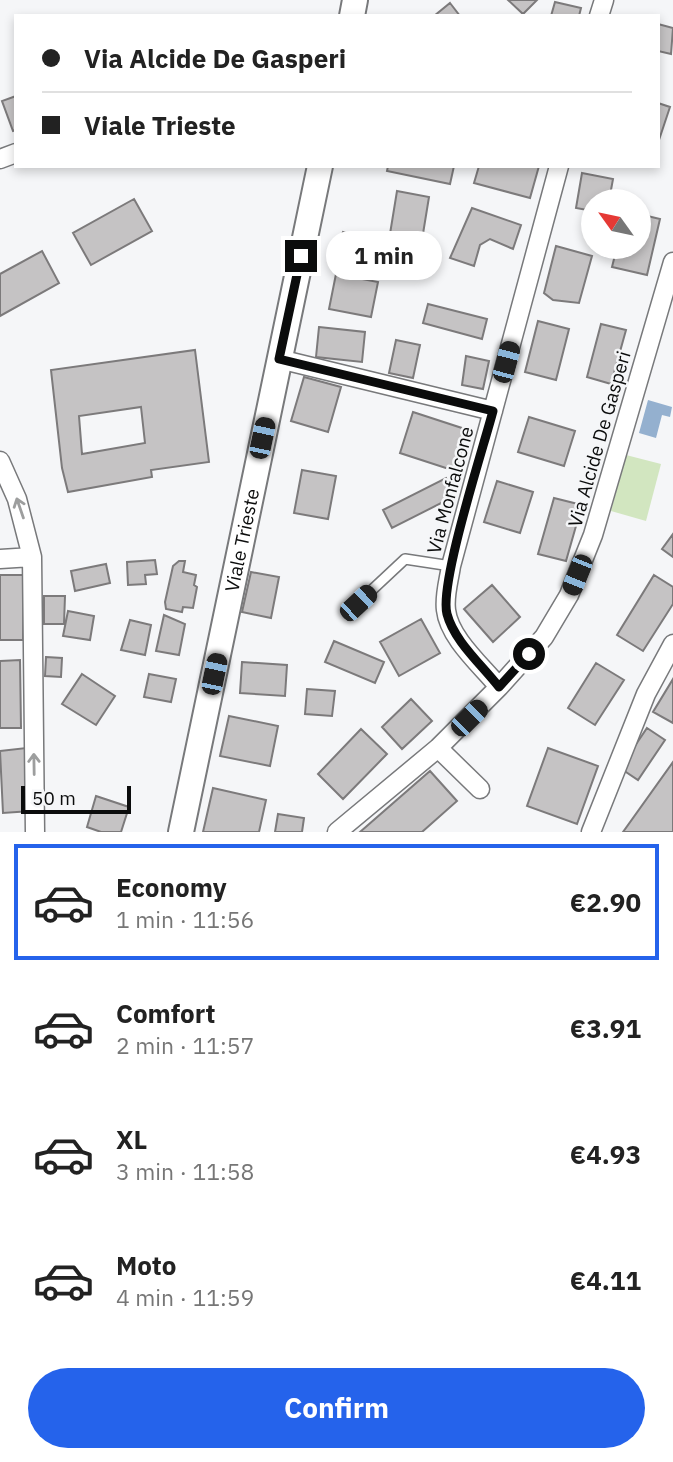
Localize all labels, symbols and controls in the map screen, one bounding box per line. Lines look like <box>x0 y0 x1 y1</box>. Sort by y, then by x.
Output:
text: Via Alcide De Gasperi <box>84 41 346 75</box>
text: Viale Trieste <box>84 108 236 142</box>
north arrow <box>581 189 651 259</box>
map controls <box>581 189 651 259</box>
callout: 1 min <box>326 232 441 280</box>
route end <box>285 240 317 272</box>
text: 1 min <box>354 240 414 270</box>
car <box>491 339 522 385</box>
street label: Via Alcide De Gasperi <box>562 348 636 530</box>
car <box>248 415 277 461</box>
street label: Via Monfalcone <box>422 424 478 556</box>
street label: Viale Trieste <box>219 486 264 594</box>
one-way arrow <box>13 498 25 520</box>
car <box>560 552 595 598</box>
car <box>336 581 381 625</box>
route start <box>513 638 545 670</box>
car <box>200 651 229 697</box>
car <box>447 696 492 740</box>
one-way arrow <box>27 753 41 776</box>
scale bar <box>21 783 131 815</box>
text: 50 m <box>32 786 76 810</box>
text: Economy <box>116 870 227 904</box>
icon: car <box>32 871 95 934</box>
text: €2.90 <box>570 885 641 919</box>
text: 1 min · 11:56 <box>116 904 254 934</box>
text: Comfort <box>116 996 215 1030</box>
icon: car <box>32 997 95 1060</box>
text: €3.91 <box>570 1011 641 1045</box>
text: 2 min · 11:57 <box>116 1030 254 1060</box>
text: XL <box>116 1122 147 1156</box>
icon: car <box>32 1123 95 1186</box>
text: €4.93 <box>570 1137 641 1171</box>
text: 3 min · 11:58 <box>116 1156 254 1186</box>
text: Moto <box>116 1248 176 1282</box>
icon: car <box>32 1249 95 1312</box>
text: €4.11 <box>570 1263 641 1297</box>
text: 4 min · 11:59 <box>116 1282 254 1312</box>
button: Confirm <box>28 1368 645 1448</box>

